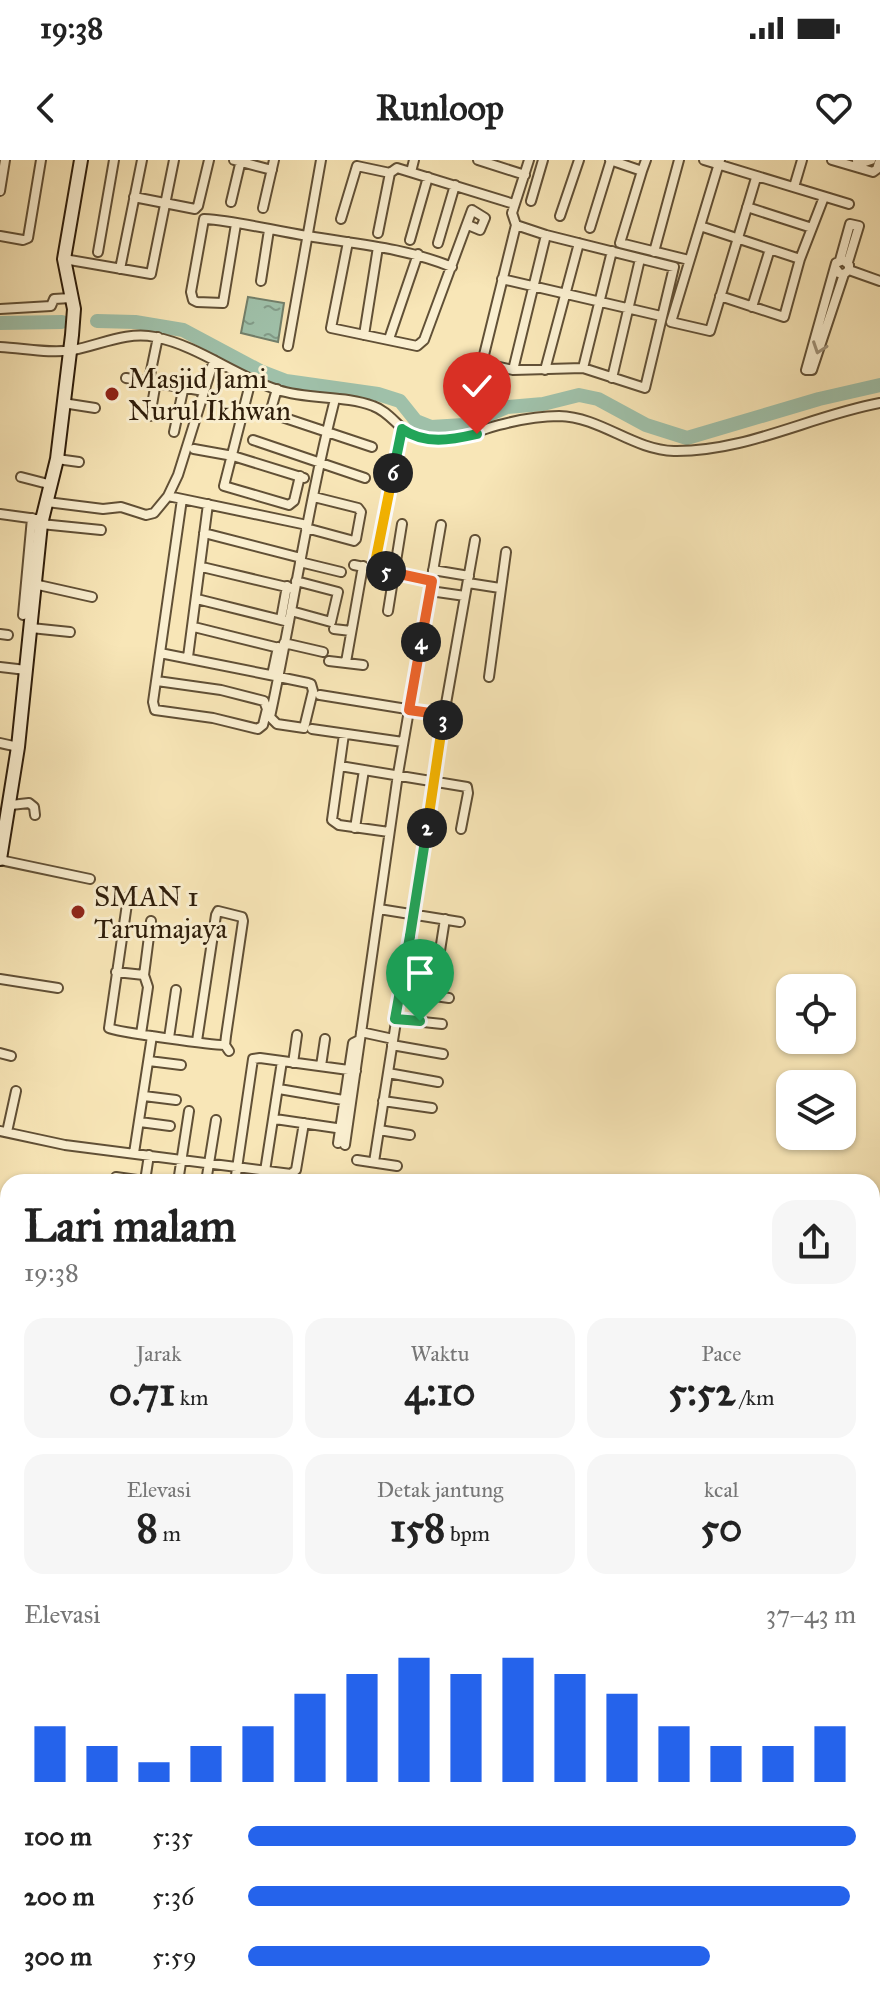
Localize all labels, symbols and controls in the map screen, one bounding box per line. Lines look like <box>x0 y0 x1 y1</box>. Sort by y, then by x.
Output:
text: 19:38 <box>40 10 103 46</box>
icon: back <box>24 86 68 130</box>
text: Runloop <box>376 86 504 130</box>
icon: heart <box>812 86 856 130</box>
one-way arrow <box>813 340 829 354</box>
pin <box>443 352 511 434</box>
place label: Masjid Jami Nurul Ikhwan <box>128 361 291 428</box>
icon: check <box>455 364 499 408</box>
marker: Masjid Jami Nurul Ikhwan <box>103 385 121 403</box>
pin: 6 <box>373 453 413 493</box>
text: 6 <box>387 459 399 486</box>
pin: 5 <box>366 551 406 591</box>
text: 5 <box>381 557 391 584</box>
pin: 4 <box>401 622 441 662</box>
text: 4 <box>415 628 427 655</box>
pin: 3 <box>423 700 463 740</box>
text: 3 <box>439 706 447 733</box>
pin: 2 <box>407 808 447 848</box>
text: 2 <box>422 814 432 841</box>
place label: SMAN 1 Tarumajaya <box>94 879 228 946</box>
marker: SMAN 1 Tarumajaya <box>69 903 87 921</box>
pin <box>386 939 454 1021</box>
icon: arrive <box>398 951 442 995</box>
map controls <box>776 974 856 1150</box>
button: locate <box>776 974 856 1054</box>
button: layers <box>776 1070 856 1150</box>
text: Lari malam <box>24 1199 236 1253</box>
button: share <box>772 1200 856 1284</box>
text: 19:38 <box>24 1256 79 1288</box>
text: Jarak <box>136 1340 181 1367</box>
text: Waktu <box>411 1340 469 1367</box>
text: Pace <box>701 1340 741 1367</box>
text: 0.71 <box>109 1367 175 1416</box>
text: 4:10 <box>404 1367 476 1416</box>
text: 5:52 <box>668 1367 735 1416</box>
text: km <box>175 1384 209 1411</box>
text: /km <box>735 1384 775 1411</box>
text: Elevasi <box>126 1476 191 1503</box>
text: Detak jantung <box>377 1476 503 1503</box>
text: kcal <box>704 1476 739 1503</box>
text: 8 <box>136 1503 158 1552</box>
text: 158 <box>390 1503 445 1552</box>
text: 50 <box>700 1503 742 1552</box>
text: m <box>158 1520 181 1547</box>
text: bpm <box>445 1520 490 1547</box>
text: Elevasi <box>24 1598 100 1630</box>
text: 37–43 m <box>766 1598 856 1630</box>
text: 100 m <box>24 1820 92 1852</box>
text: 5:35 <box>152 1820 193 1852</box>
text: 200 m <box>24 1880 95 1912</box>
text: 5:36 <box>152 1880 194 1912</box>
text: 300 m <box>24 1940 92 1972</box>
text: 5:59 <box>152 1940 197 1972</box>

